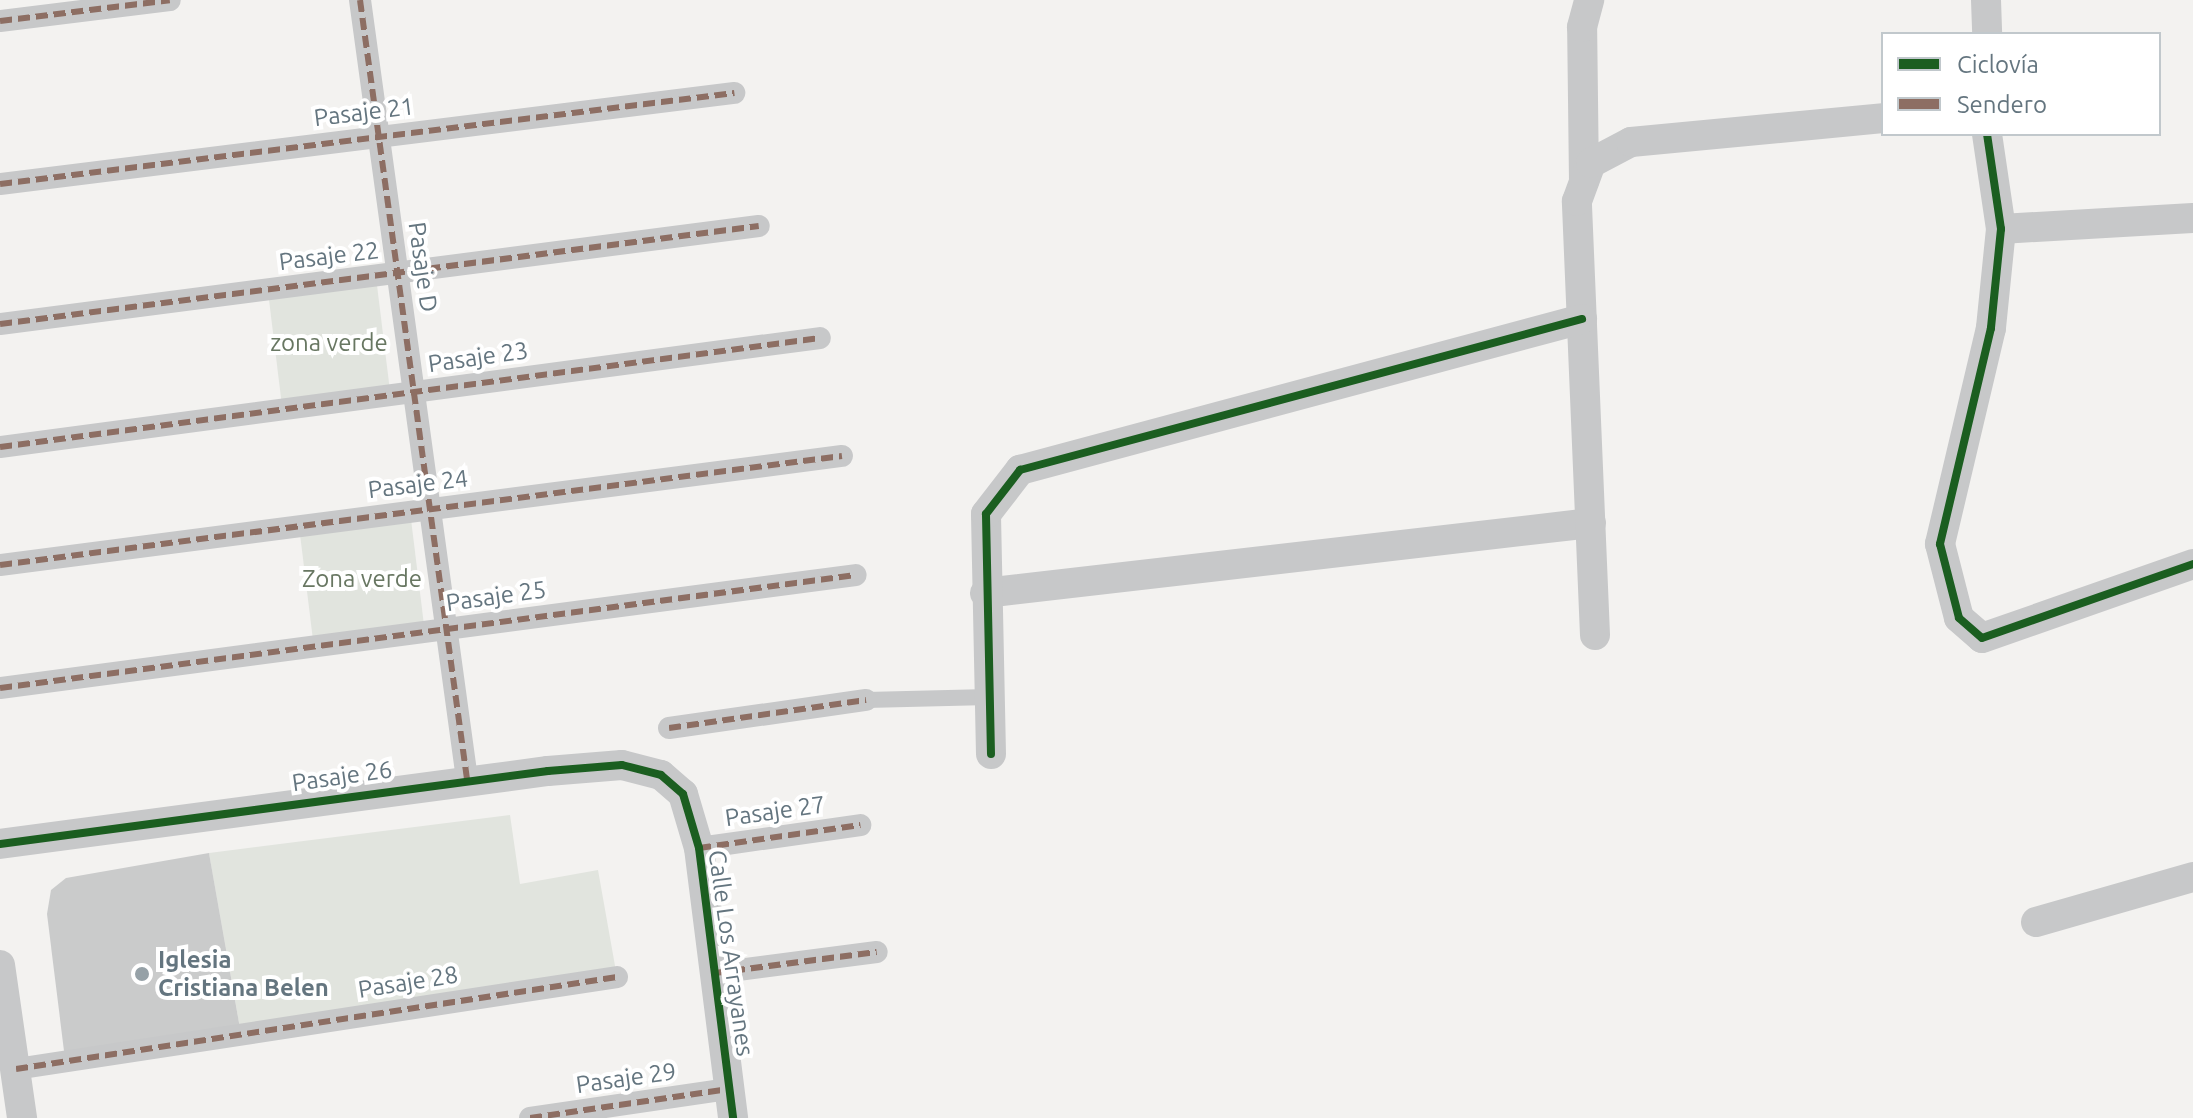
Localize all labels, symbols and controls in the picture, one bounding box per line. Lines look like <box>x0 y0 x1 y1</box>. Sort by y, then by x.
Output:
legend <box>1881 32 2161 136</box>
text: Ciclovía <box>1957 51 2039 78</box>
text: Sendero <box>1957 91 2047 118</box>
street label: Pasaje 21 <box>312 92 416 132</box>
street label: Pasaje D <box>402 220 444 314</box>
street label: Pasaje 22 <box>277 236 381 276</box>
park label: zona verde <box>270 329 388 357</box>
street label: Pasaje 23 <box>426 336 530 378</box>
street label: Pasaje 24 <box>366 464 470 504</box>
park label: Zona verde <box>302 565 422 593</box>
street label: Pasaje 25 <box>444 575 548 617</box>
street label: Pasaje 26 <box>290 755 394 797</box>
street label: Pasaje 27 <box>723 790 827 832</box>
street label: Calle Los Arrayanes <box>702 848 760 1058</box>
place label: Iglesia Cristiana Belen <box>158 946 329 1002</box>
street label: Pasaje 28 <box>356 960 460 1004</box>
marker: Iglesia Cristiana Belen <box>133 965 151 983</box>
street label: Pasaje 29 <box>574 1057 678 1099</box>

